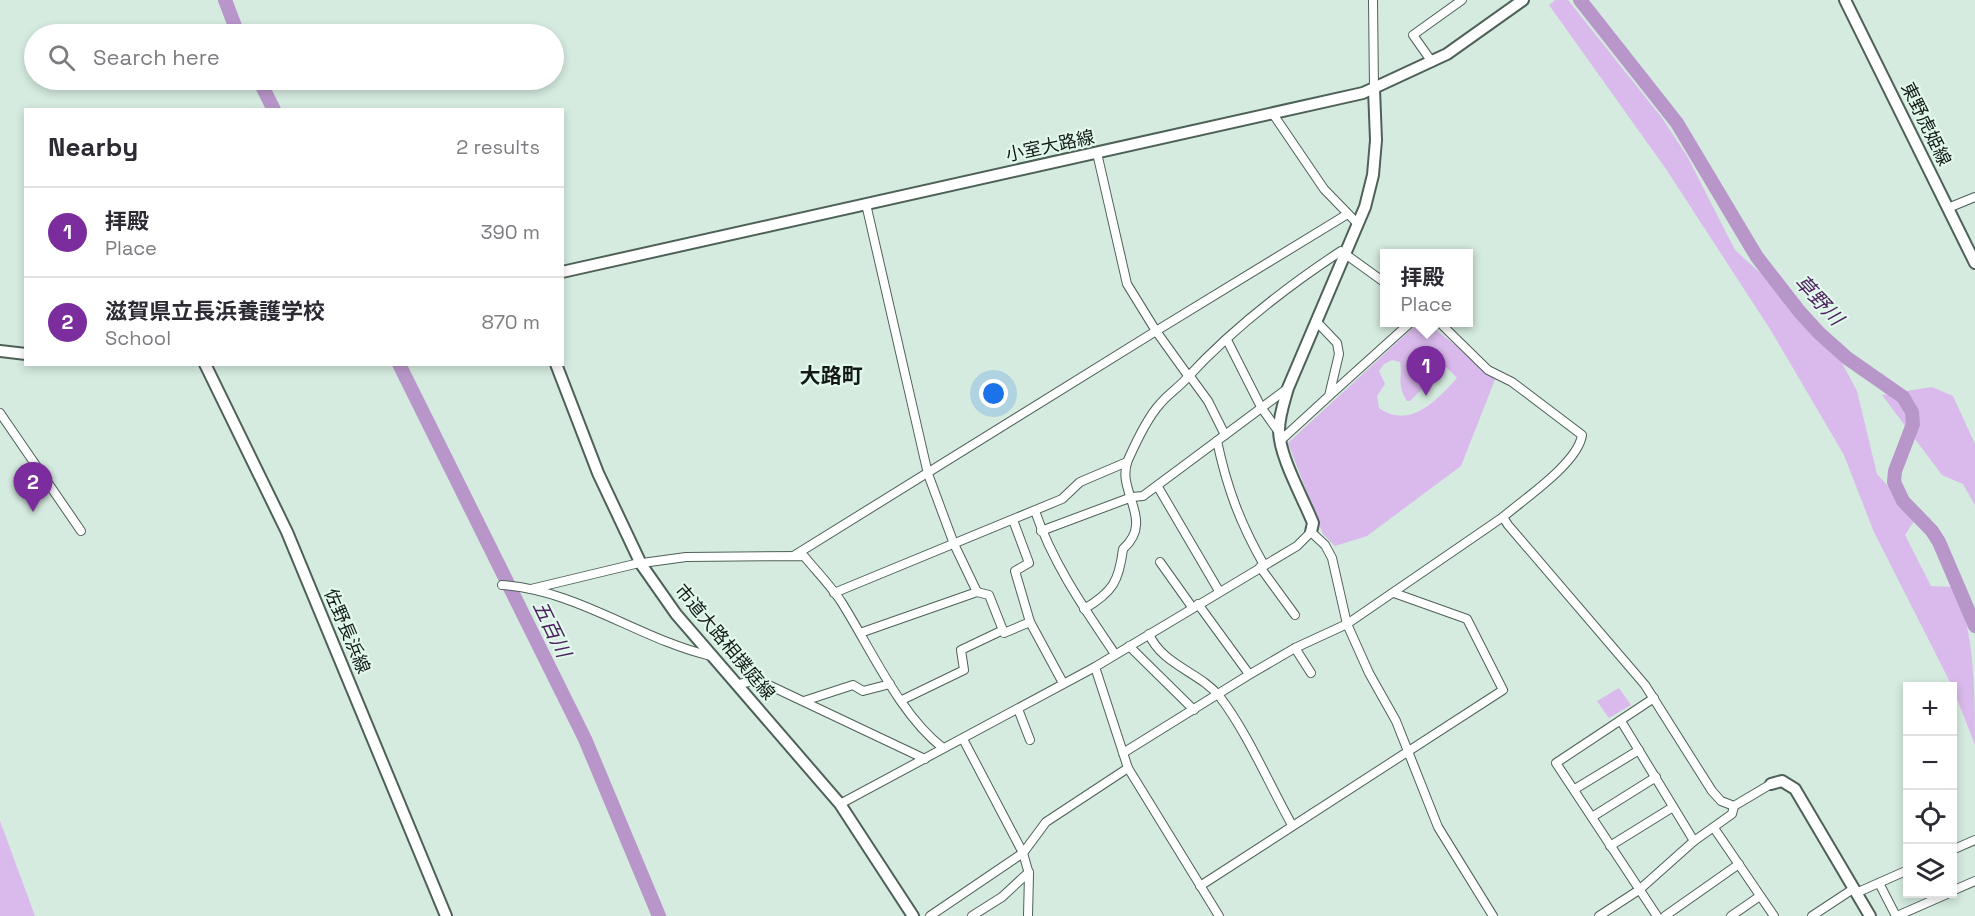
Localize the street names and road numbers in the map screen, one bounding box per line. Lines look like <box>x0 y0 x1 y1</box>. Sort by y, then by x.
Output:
street label: 東野虎姫線 <box>1896 78 1957 169</box>
street label: 小室大路線 <box>1003 125 1096 166</box>
street label: 市道大路相撲庭線 <box>670 579 780 704</box>
street label: 佐野長浜線 <box>319 585 376 677</box>

